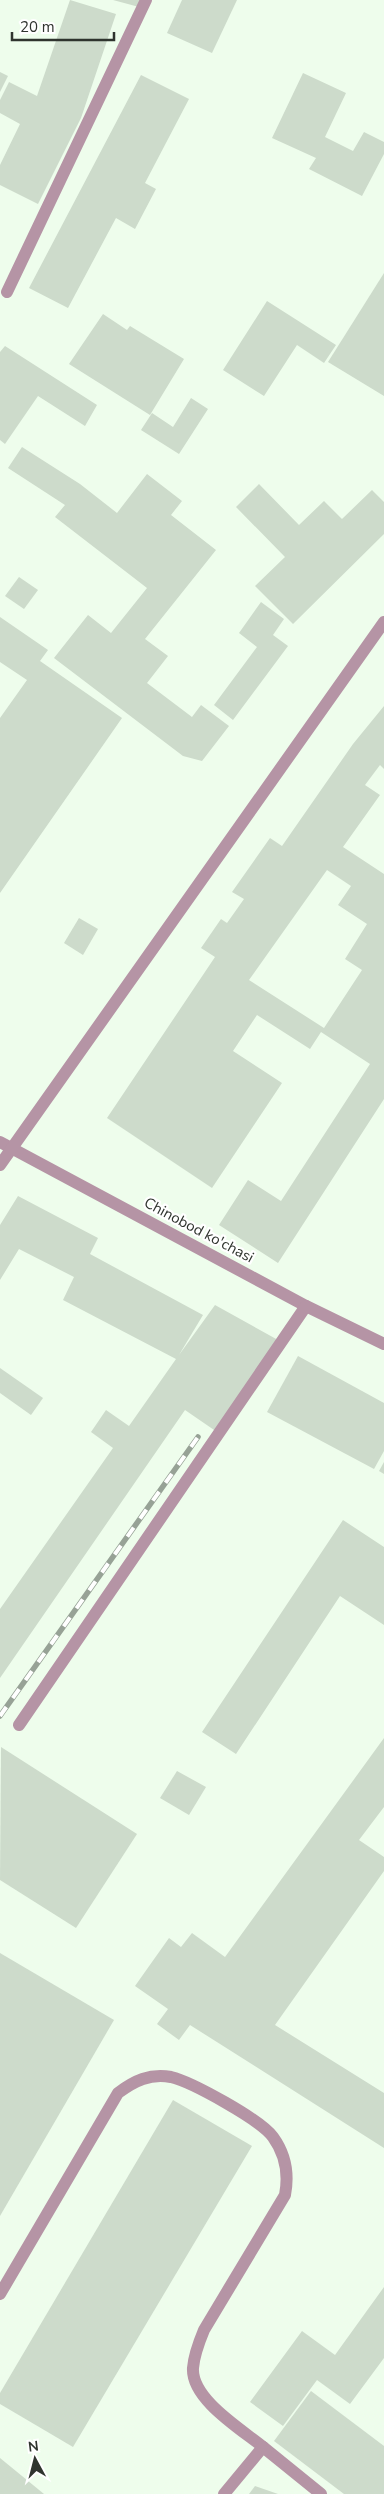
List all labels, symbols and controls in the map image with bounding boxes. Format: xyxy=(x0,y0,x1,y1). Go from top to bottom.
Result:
scale bar xyxy=(12,10,115,42)
text: 20 m xyxy=(20,17,55,37)
street label: Chinobod ko'chasi xyxy=(141,1193,257,1267)
north arrow xyxy=(10,2434,60,2484)
text: N xyxy=(27,2437,40,2457)

